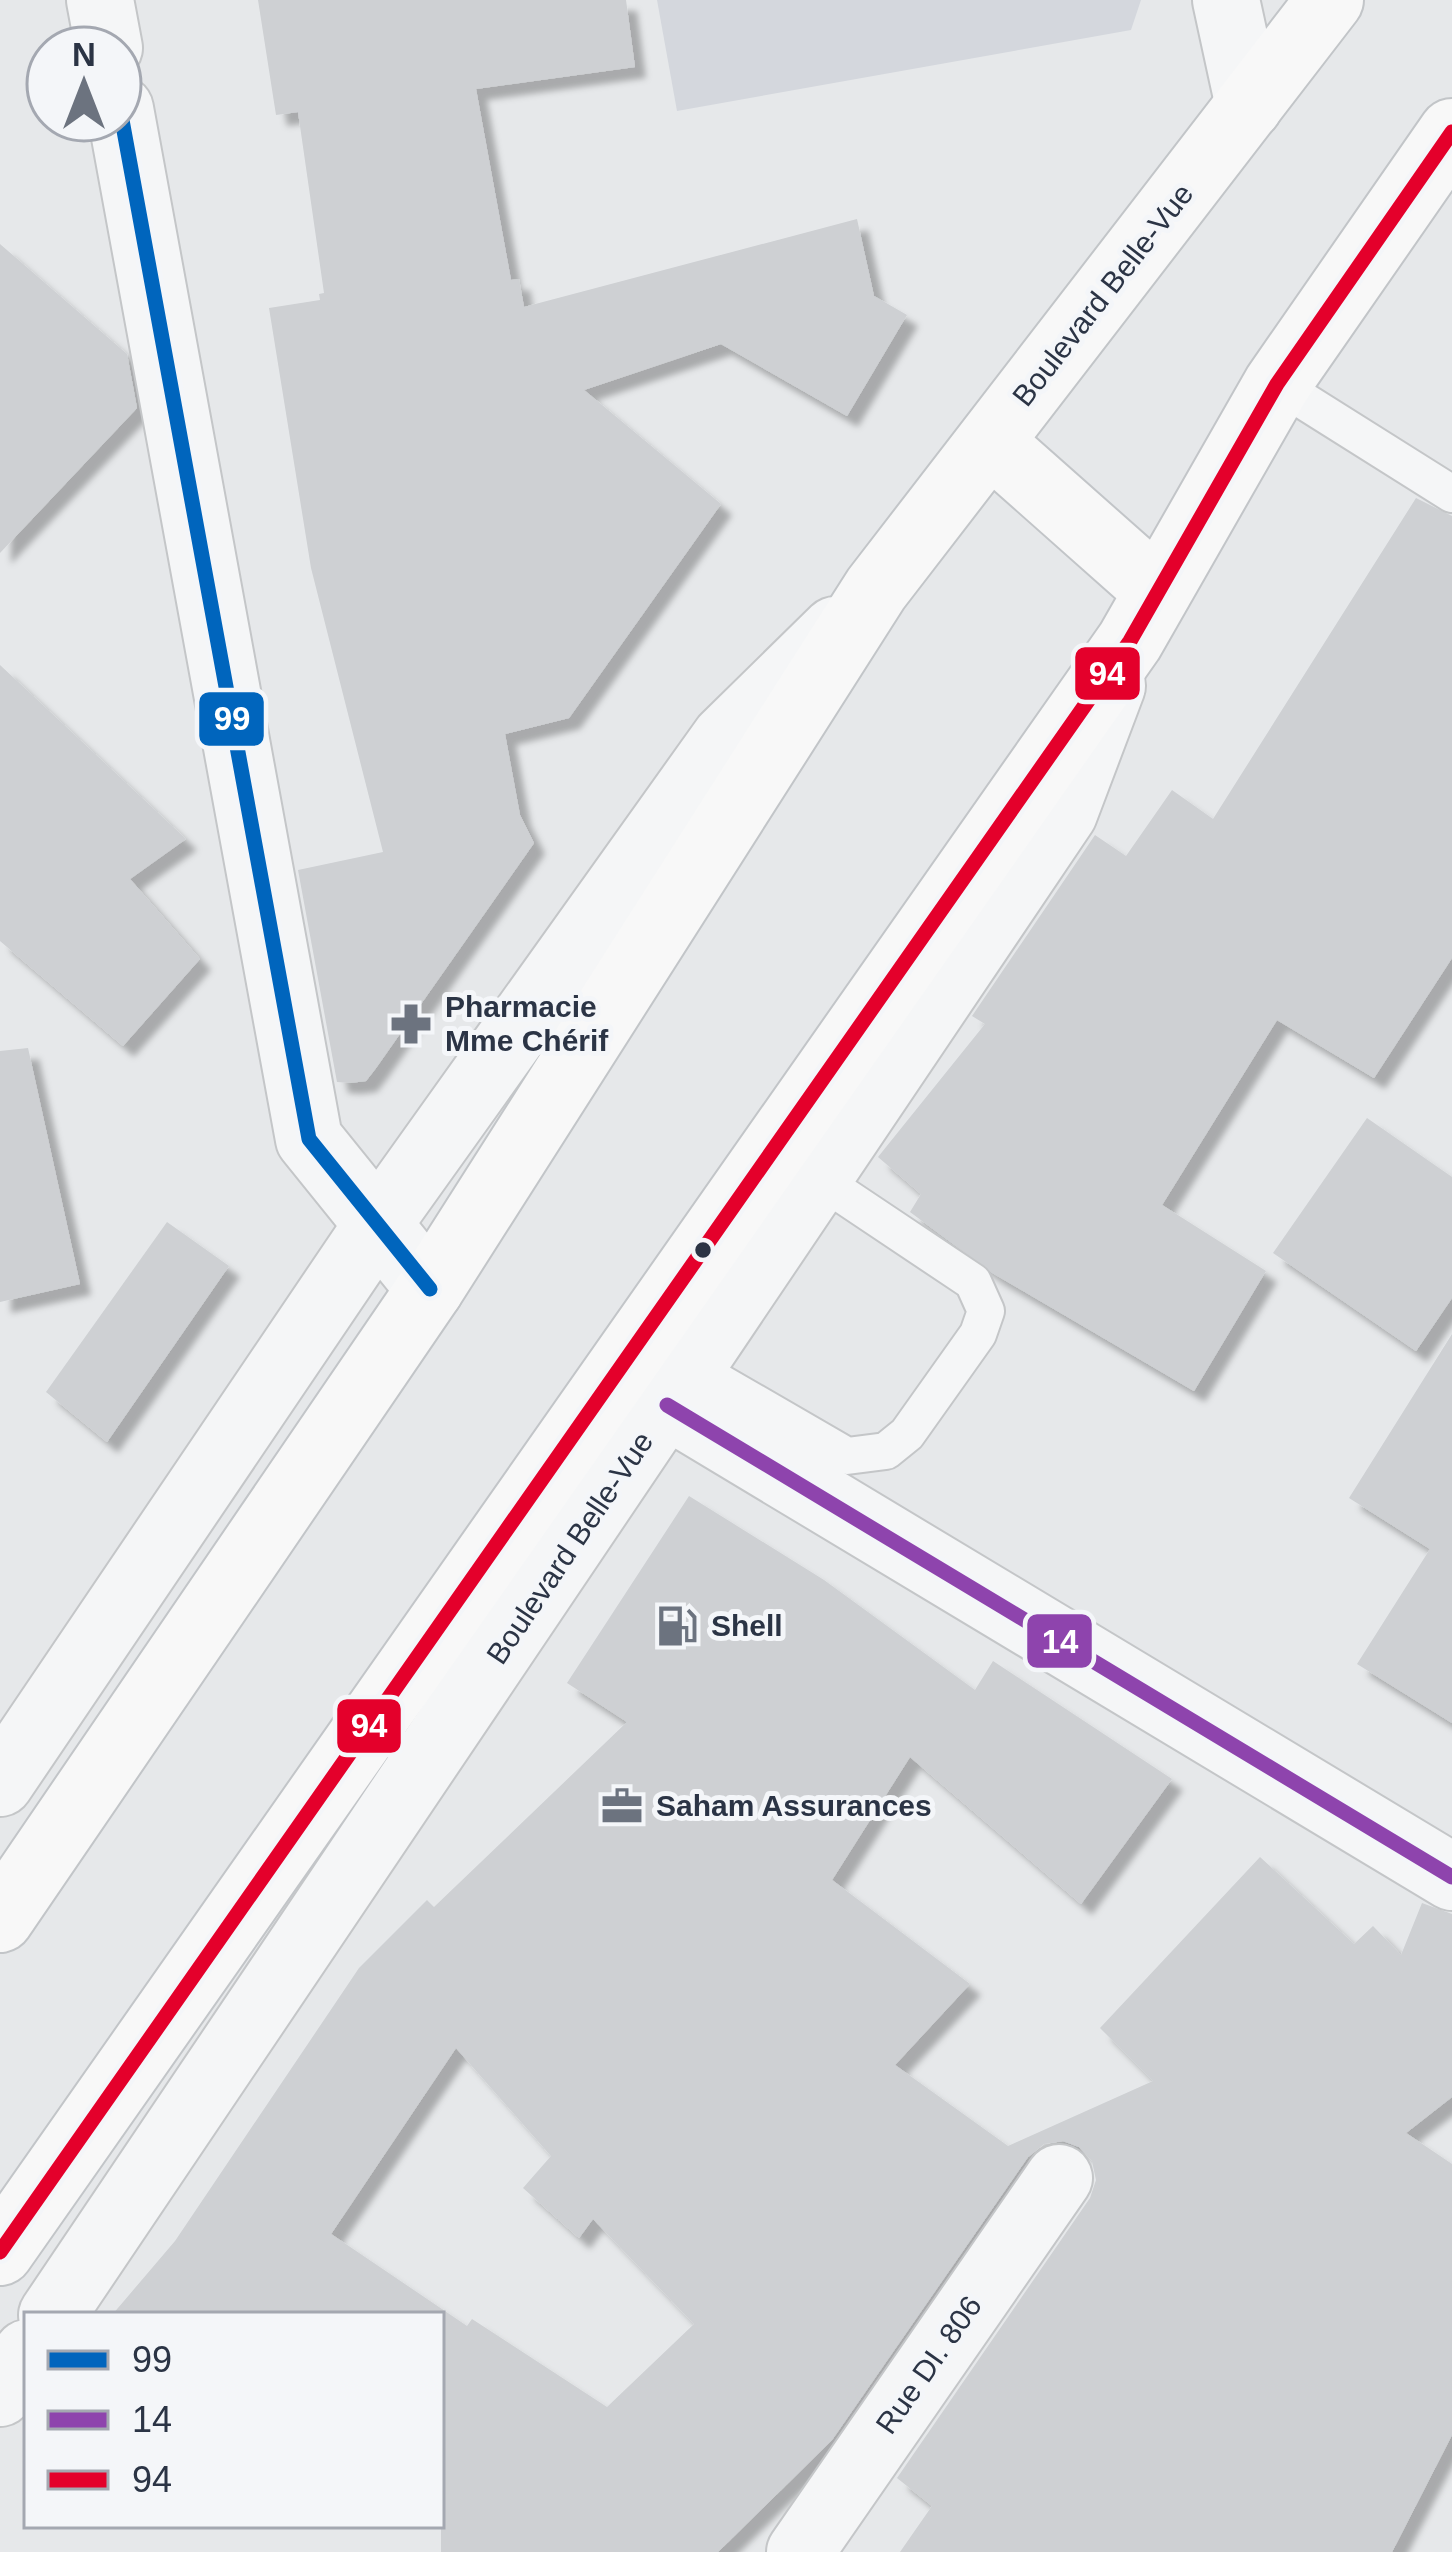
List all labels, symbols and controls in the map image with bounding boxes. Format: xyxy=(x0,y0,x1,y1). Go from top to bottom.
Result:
north arrow xyxy=(24,24,144,144)
text: N xyxy=(72,36,96,73)
street label: Boulevard Belle-Vue xyxy=(1006,177,1199,412)
line badge: 94 xyxy=(1073,645,1142,702)
text: 94 xyxy=(1089,655,1126,692)
line badge: 99 xyxy=(197,690,266,748)
text: 99 xyxy=(214,700,250,737)
place label: Pharmacie Mme Chérif xyxy=(445,990,609,1057)
pharmacy icon: Pharmacie Mme Chérif xyxy=(388,1001,434,1047)
unlabelled marker xyxy=(692,1239,714,1261)
street label: Boulevard Belle-Vue xyxy=(480,1426,659,1670)
fuel station icon: Shell xyxy=(654,1603,700,1649)
place label: Shell xyxy=(711,1609,783,1642)
line badge: 14 xyxy=(1025,1612,1094,1670)
text: 14 xyxy=(1042,1623,1079,1660)
line badge: 94 xyxy=(335,1697,403,1755)
text: 94 xyxy=(351,1707,388,1744)
office icon: Saham Assurances xyxy=(599,1783,645,1829)
place label: Saham Assurances xyxy=(656,1789,932,1822)
street label: Rue DI. 806 xyxy=(869,2290,988,2440)
legend xyxy=(24,2312,444,2528)
text: 99 xyxy=(132,2339,172,2380)
text: 14 xyxy=(132,2399,172,2440)
text: 94 xyxy=(132,2459,172,2500)

